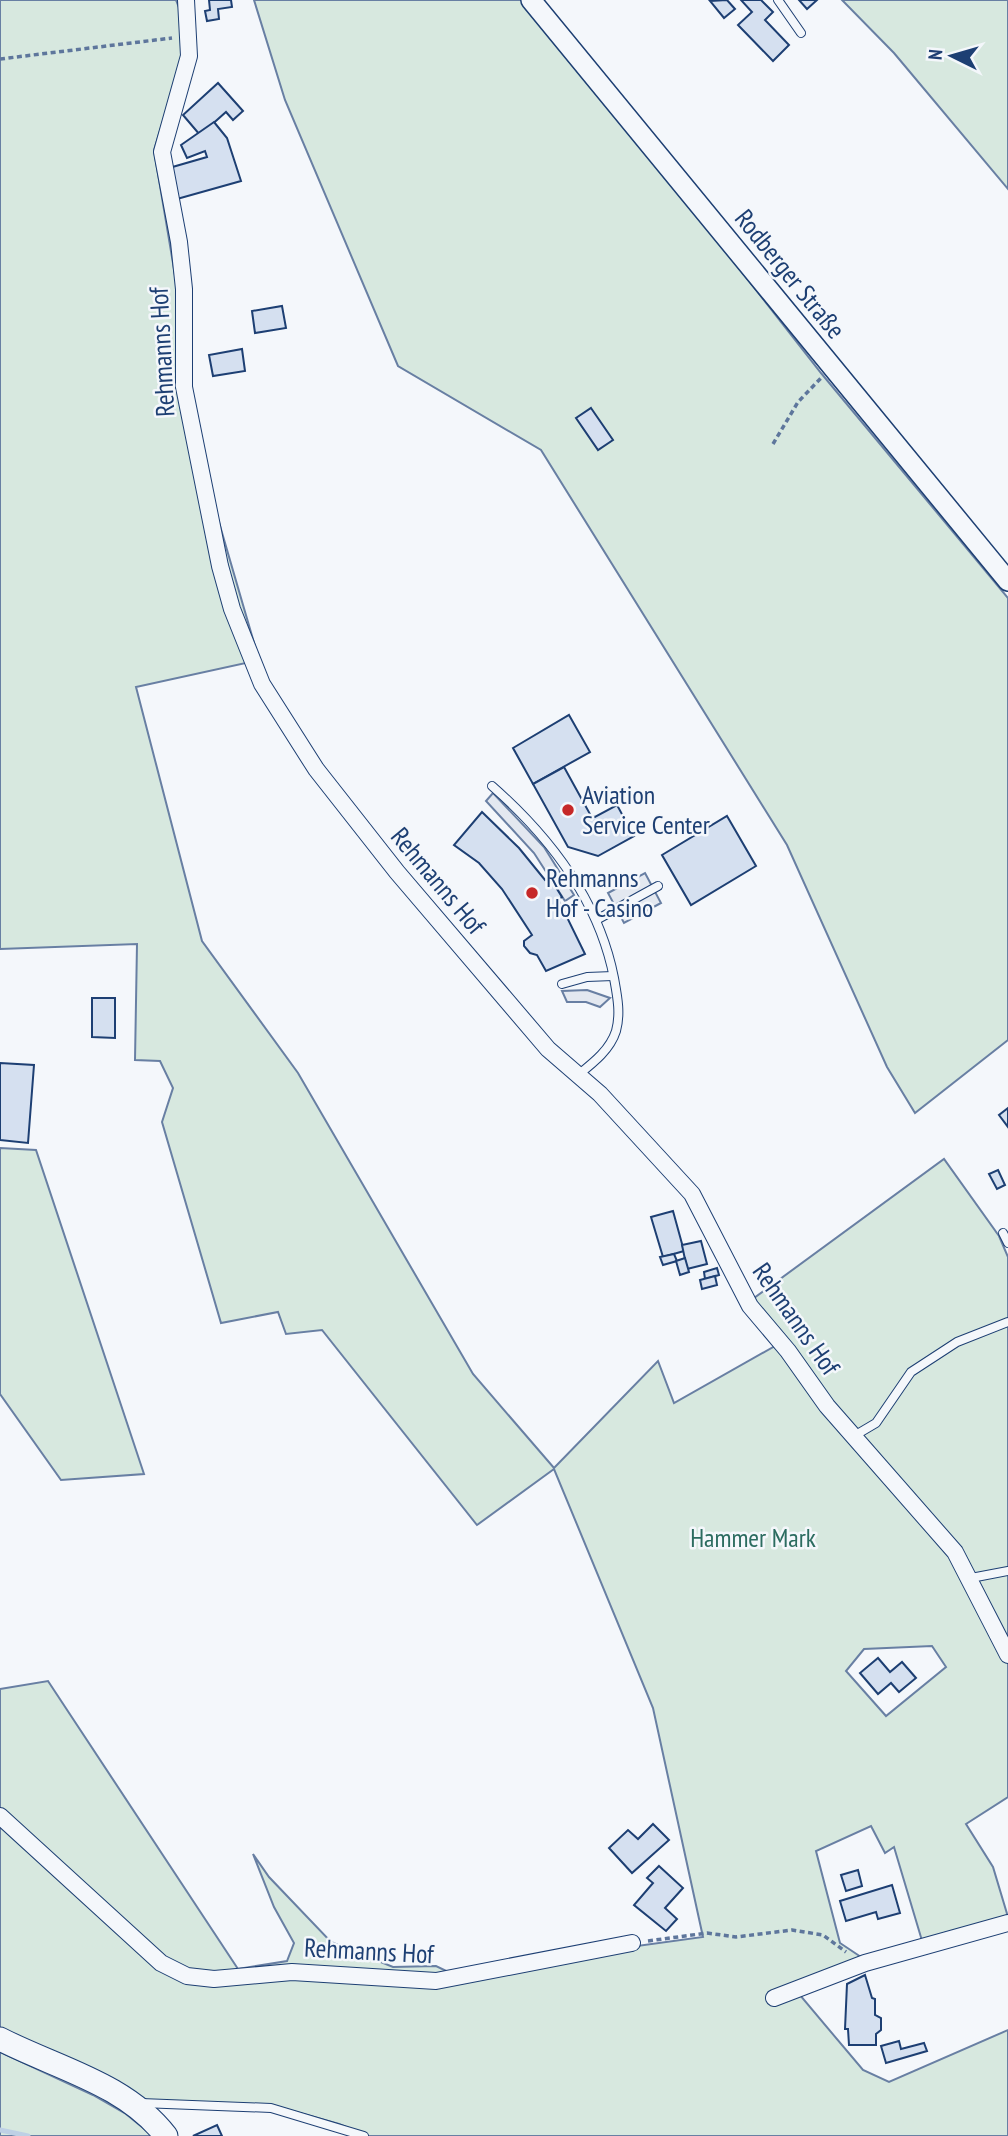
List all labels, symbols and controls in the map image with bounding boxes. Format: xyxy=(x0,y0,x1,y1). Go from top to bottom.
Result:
north arrow xyxy=(917,21,987,91)
text: N xyxy=(923,48,947,61)
street label: Rodberger Straße xyxy=(728,202,853,345)
street label: Rehmanns Hof xyxy=(142,285,181,418)
place label: Aviation Service Center xyxy=(582,778,710,841)
marker: Aviation Service Center xyxy=(560,802,576,818)
street label: Rehmanns Hof xyxy=(384,820,494,942)
place label: Rehmanns Hof - Casino xyxy=(546,861,653,924)
marker: Rehmanns Hof - Casino xyxy=(524,885,540,901)
street label: Rehmanns Hof xyxy=(746,1256,848,1382)
park label: Hammer Mark xyxy=(690,1521,816,1554)
street label: Rehmanns Hof xyxy=(303,1931,436,1970)

